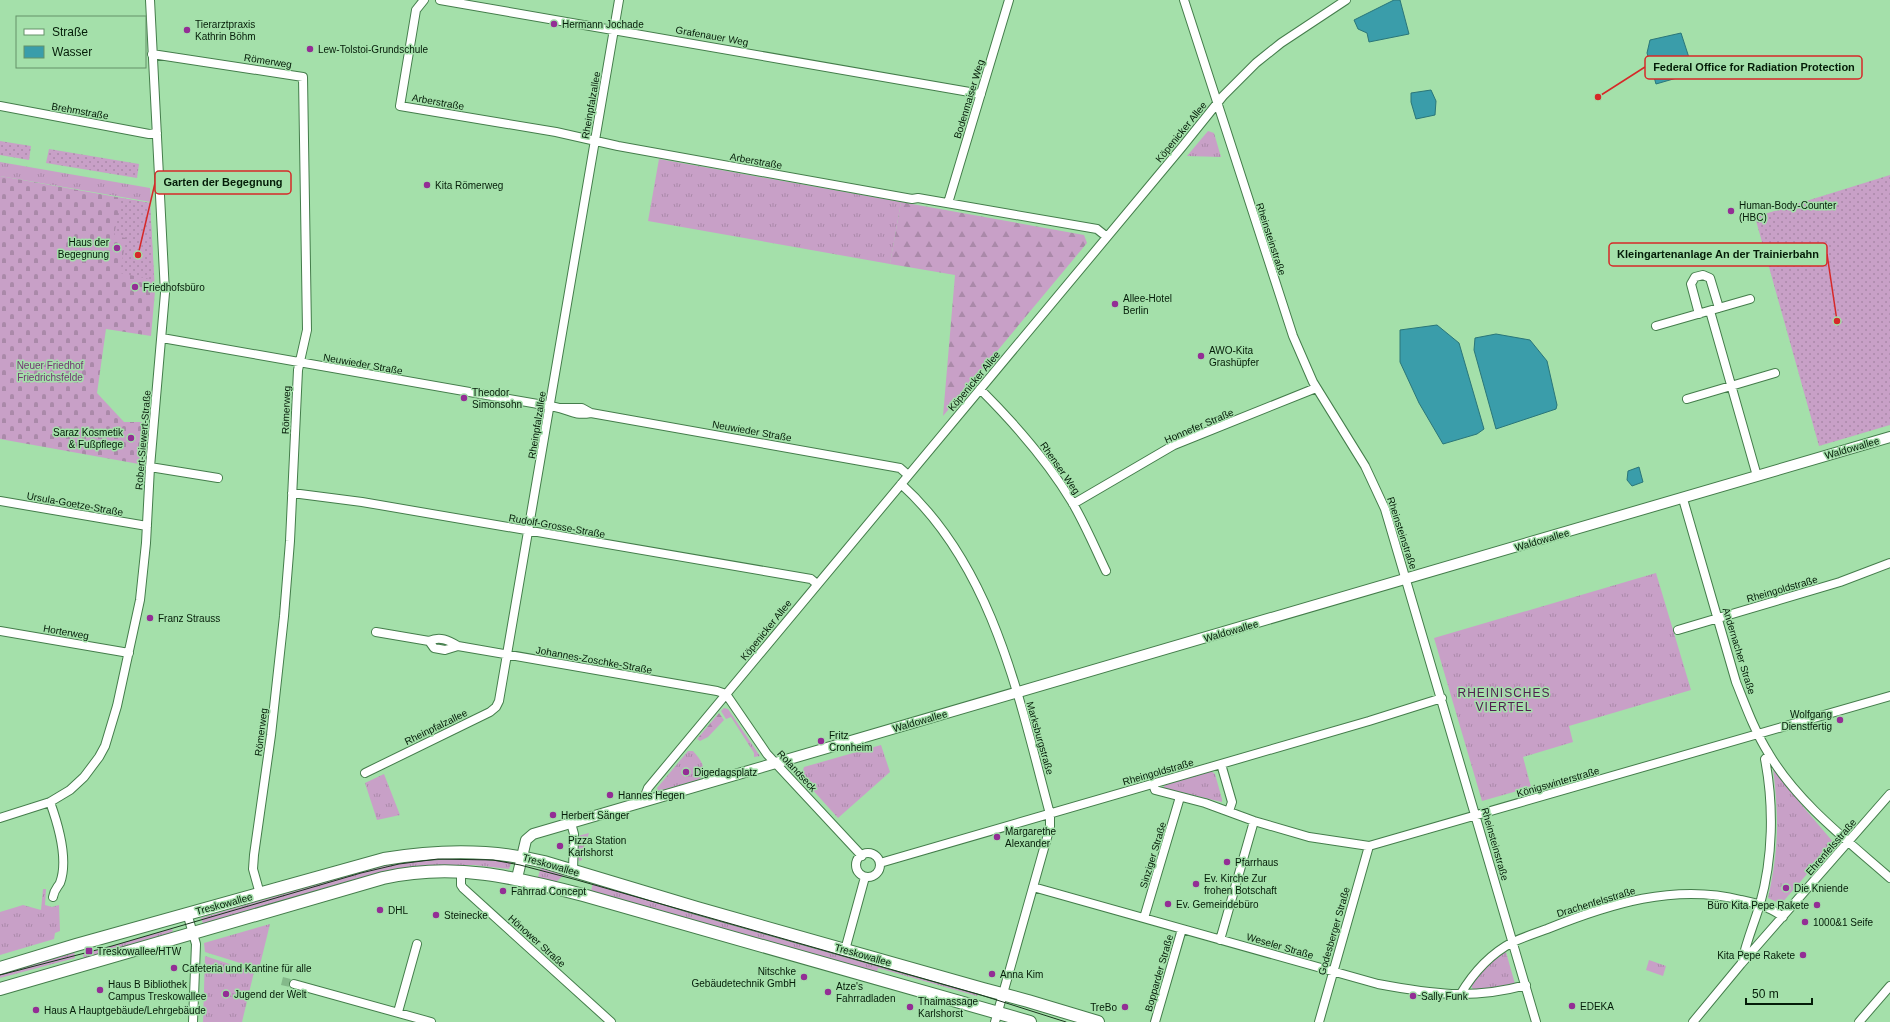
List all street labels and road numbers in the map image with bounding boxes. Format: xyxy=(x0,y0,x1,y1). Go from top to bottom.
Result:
street label: Grafenauer Weg xyxy=(675,24,749,48)
street label: Römerweg xyxy=(243,52,293,70)
street label: Bodenmaiser Weg xyxy=(952,58,986,140)
street label: Rheinpfalzallee xyxy=(580,70,602,140)
street label: Arberstraße xyxy=(411,92,465,112)
street label: Köpenicker Allee xyxy=(1153,99,1209,164)
street label: Brehmstraße xyxy=(51,101,110,122)
street label: Arberstraße xyxy=(729,151,783,171)
street label: Rheinsteinstraße xyxy=(1254,201,1288,277)
street label: Köpenicker Allee xyxy=(946,349,1002,413)
street label: Neuwieder Straße xyxy=(322,352,404,376)
street label: Römerweg xyxy=(280,386,292,434)
street label: Robert-Siewert-Straße xyxy=(133,389,153,490)
street label: Rheinpfalzallee xyxy=(526,390,548,460)
street label: Honnefer Straße xyxy=(1163,406,1236,446)
street label: Neuwieder Straße xyxy=(711,419,793,443)
street label: Waldowallee xyxy=(1823,435,1881,461)
street label: Rhenser Weg xyxy=(1038,440,1082,496)
street label: Ursula-Goetze-Straße xyxy=(26,490,125,518)
street label: Rheinsteinstraße xyxy=(1385,495,1419,571)
street label: Rudolf-Grosse-Straße xyxy=(508,512,607,540)
street label: Waldowallee xyxy=(1513,527,1571,553)
street label: Rheingoldstraße xyxy=(1745,573,1819,604)
street label: Köpenicker Allee xyxy=(738,597,794,662)
street label: Andernacher Straße xyxy=(1721,606,1758,696)
street label: Waldowallee xyxy=(1202,618,1260,644)
street label: Horterweg xyxy=(42,623,90,641)
street label: Johannes-Zoschke-Straße xyxy=(535,644,653,676)
street label: Marksburgstraße xyxy=(1024,700,1056,776)
street label: Römerweg xyxy=(253,707,269,757)
street label: Rheinpfalzallee xyxy=(403,707,470,747)
street label: Waldowallee xyxy=(891,708,949,734)
street label: Rolandseck xyxy=(775,748,820,795)
street label: Rheingoldstraße xyxy=(1121,756,1195,787)
street label: Königswinterstraße xyxy=(1515,765,1601,799)
street label: Rheinsteinstraße xyxy=(1479,806,1511,882)
street label: Ehrenfelsstraße xyxy=(1804,816,1859,877)
street label: Sinziger Straße xyxy=(1138,820,1168,890)
street label: Treskowallee xyxy=(521,852,581,878)
street label: Godesberger Straße xyxy=(1316,885,1352,976)
street label: Drachenfelsstraße xyxy=(1555,885,1637,919)
street label: Treskowallee xyxy=(194,891,254,917)
street label: Hönower Straße xyxy=(506,913,568,970)
street label: Weseler Straße xyxy=(1245,931,1315,961)
street label: Bopparder Straße xyxy=(1143,933,1175,1013)
street label: Treskowallee xyxy=(833,942,893,968)

